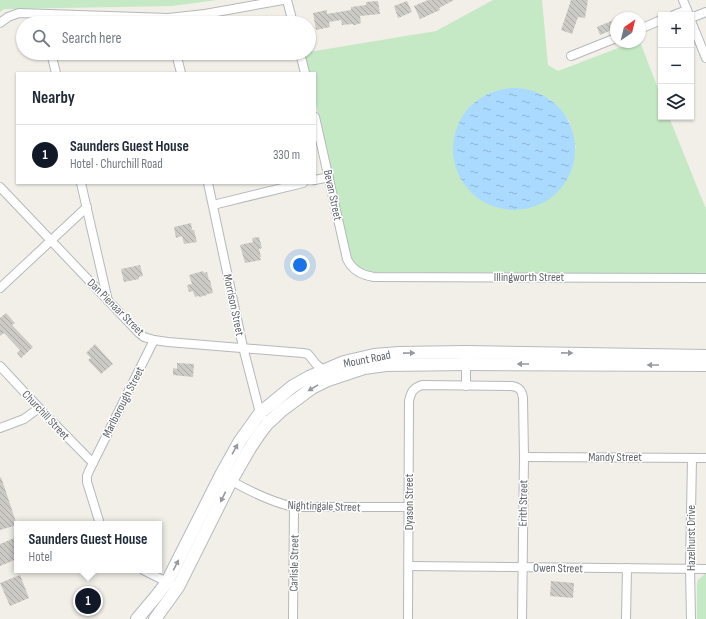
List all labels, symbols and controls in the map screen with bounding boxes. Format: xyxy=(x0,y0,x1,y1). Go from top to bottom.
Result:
north arrow xyxy=(610,12,646,48)
map controls xyxy=(658,12,694,120)
button: + xyxy=(658,12,694,48)
search box xyxy=(16,16,316,60)
icon: search xyxy=(30,27,52,49)
text: Search here xyxy=(62,29,122,48)
button: − xyxy=(658,48,694,84)
button: layers xyxy=(658,84,694,120)
text: Nearby xyxy=(32,88,75,108)
text: Saunders Guest House xyxy=(70,137,189,156)
text: 1 xyxy=(42,147,48,163)
text: 330 m xyxy=(273,147,300,163)
text: Hotel · Churchill Road xyxy=(70,156,163,172)
street label: Bevan Street xyxy=(320,168,345,222)
your location xyxy=(290,255,310,275)
street label: Illingworth Street xyxy=(494,270,565,285)
street label: Morrison Street xyxy=(220,273,247,338)
street label: Dan Pienaar Street xyxy=(84,276,148,339)
street label: Mount Road xyxy=(342,348,392,371)
one-way arrow xyxy=(403,350,416,356)
one-way arrow xyxy=(561,350,574,356)
one-way arrow xyxy=(516,361,529,367)
one-way arrow xyxy=(646,362,659,368)
street label: Marlborough Street xyxy=(99,364,148,440)
one-way arrow xyxy=(307,385,319,392)
street label: Churchill Street xyxy=(19,387,73,444)
one-way arrow xyxy=(232,443,239,455)
street label: Mandy Street xyxy=(588,450,642,465)
street label: Dyason Street xyxy=(402,473,417,530)
street label: Erith Street xyxy=(516,479,531,526)
one-way arrow xyxy=(220,491,226,503)
street label: Nightingale Street xyxy=(287,498,361,515)
street label: Hazelhurst Drive xyxy=(684,505,699,571)
popup xyxy=(14,521,162,573)
text: Saunders Guest House xyxy=(29,530,147,549)
street label: Carlisle Street xyxy=(287,534,303,592)
text: Hotel xyxy=(29,549,52,565)
one-way arrow xyxy=(173,559,179,571)
street label: Owen Street xyxy=(533,561,583,576)
pin: 1 xyxy=(75,586,101,616)

